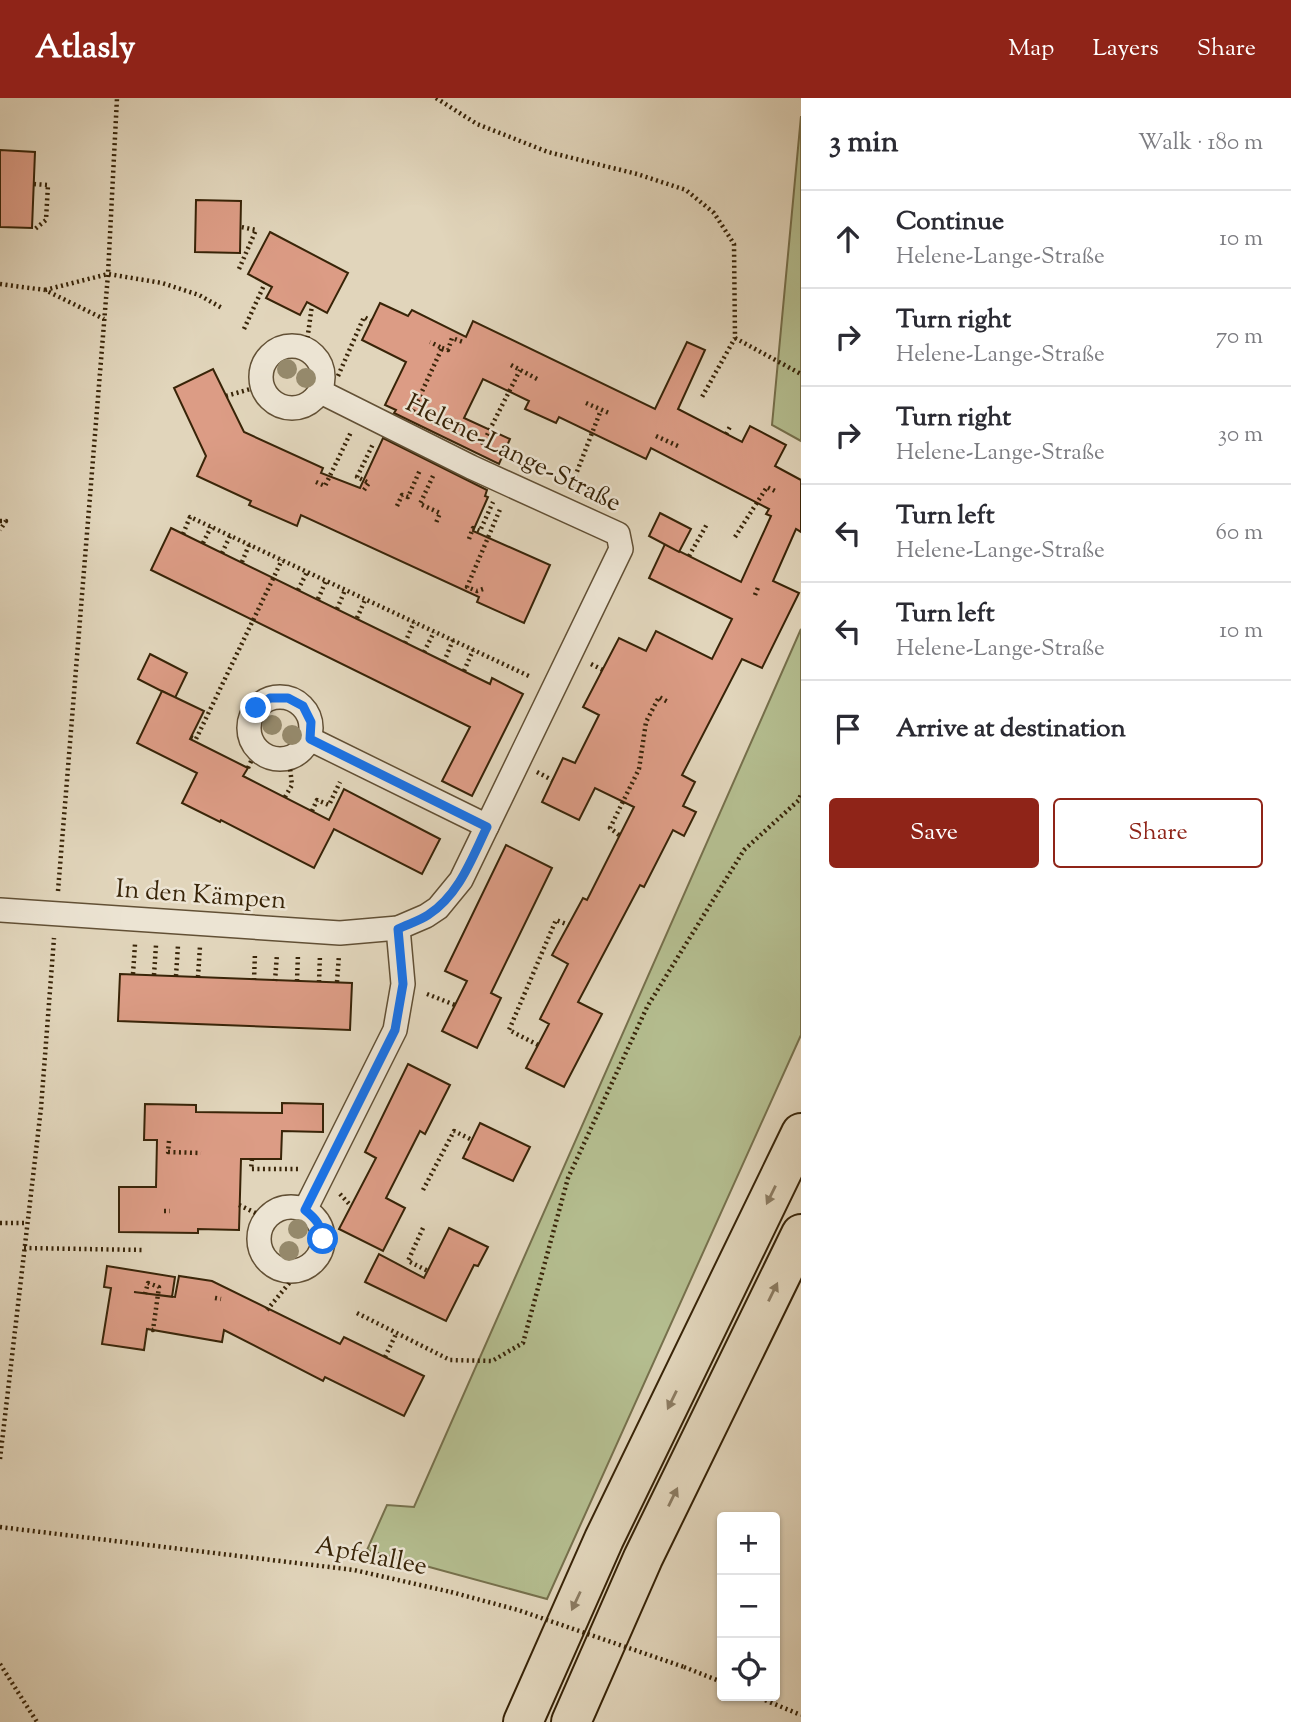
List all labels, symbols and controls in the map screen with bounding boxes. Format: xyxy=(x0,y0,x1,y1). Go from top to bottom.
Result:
text: Atlasly xyxy=(35,25,135,73)
text: Map xyxy=(1008,32,1054,66)
text: Layers xyxy=(1092,32,1159,66)
text: Share xyxy=(1197,32,1256,66)
text: 3 min xyxy=(829,122,899,165)
text: Walk · 180 m xyxy=(1138,127,1263,160)
text: Continue xyxy=(896,204,1004,241)
icon: ahead xyxy=(829,220,867,258)
text: 10 m xyxy=(1219,223,1263,256)
text: Helene-Lange-Straße xyxy=(896,241,1105,274)
text: Turn right xyxy=(896,302,1011,339)
icon: right xyxy=(829,318,867,356)
text: 70 m xyxy=(1216,321,1263,354)
text: Helene-Lange-Straße xyxy=(896,339,1105,372)
street label: Helene-Lange-Straße xyxy=(399,386,627,522)
text: Turn right xyxy=(896,400,1011,437)
icon: right xyxy=(829,416,867,454)
text: 30 m xyxy=(1218,419,1263,452)
text: Helene-Lange-Straße xyxy=(896,437,1105,470)
text: Turn left xyxy=(896,498,995,535)
icon: left xyxy=(829,514,867,552)
text: 60 m xyxy=(1215,517,1263,550)
text: Helene-Lange-Straße xyxy=(896,535,1105,568)
text: Turn left xyxy=(896,596,995,633)
icon: left xyxy=(829,612,867,650)
text: 10 m xyxy=(1219,615,1263,648)
text: Helene-Lange-Straße xyxy=(896,633,1105,666)
route end xyxy=(240,692,271,723)
icon: arrive xyxy=(829,710,867,748)
text: Arrive at destination xyxy=(896,711,1126,748)
button: Save xyxy=(829,798,1039,868)
button: Share xyxy=(1053,798,1263,868)
street label: In den Kämpen xyxy=(114,872,288,920)
one-way arrow xyxy=(766,1185,777,1205)
route start xyxy=(307,1223,338,1254)
one-way arrow xyxy=(767,1282,778,1302)
one-way arrow xyxy=(666,1389,677,1410)
one-way arrow xyxy=(667,1487,679,1507)
map controls xyxy=(717,1512,780,1701)
button: + xyxy=(717,1512,780,1575)
street label: Apfelallee xyxy=(312,1528,430,1586)
button: − xyxy=(717,1575,780,1638)
one-way arrow xyxy=(570,1591,582,1611)
button: locate xyxy=(717,1638,780,1701)

